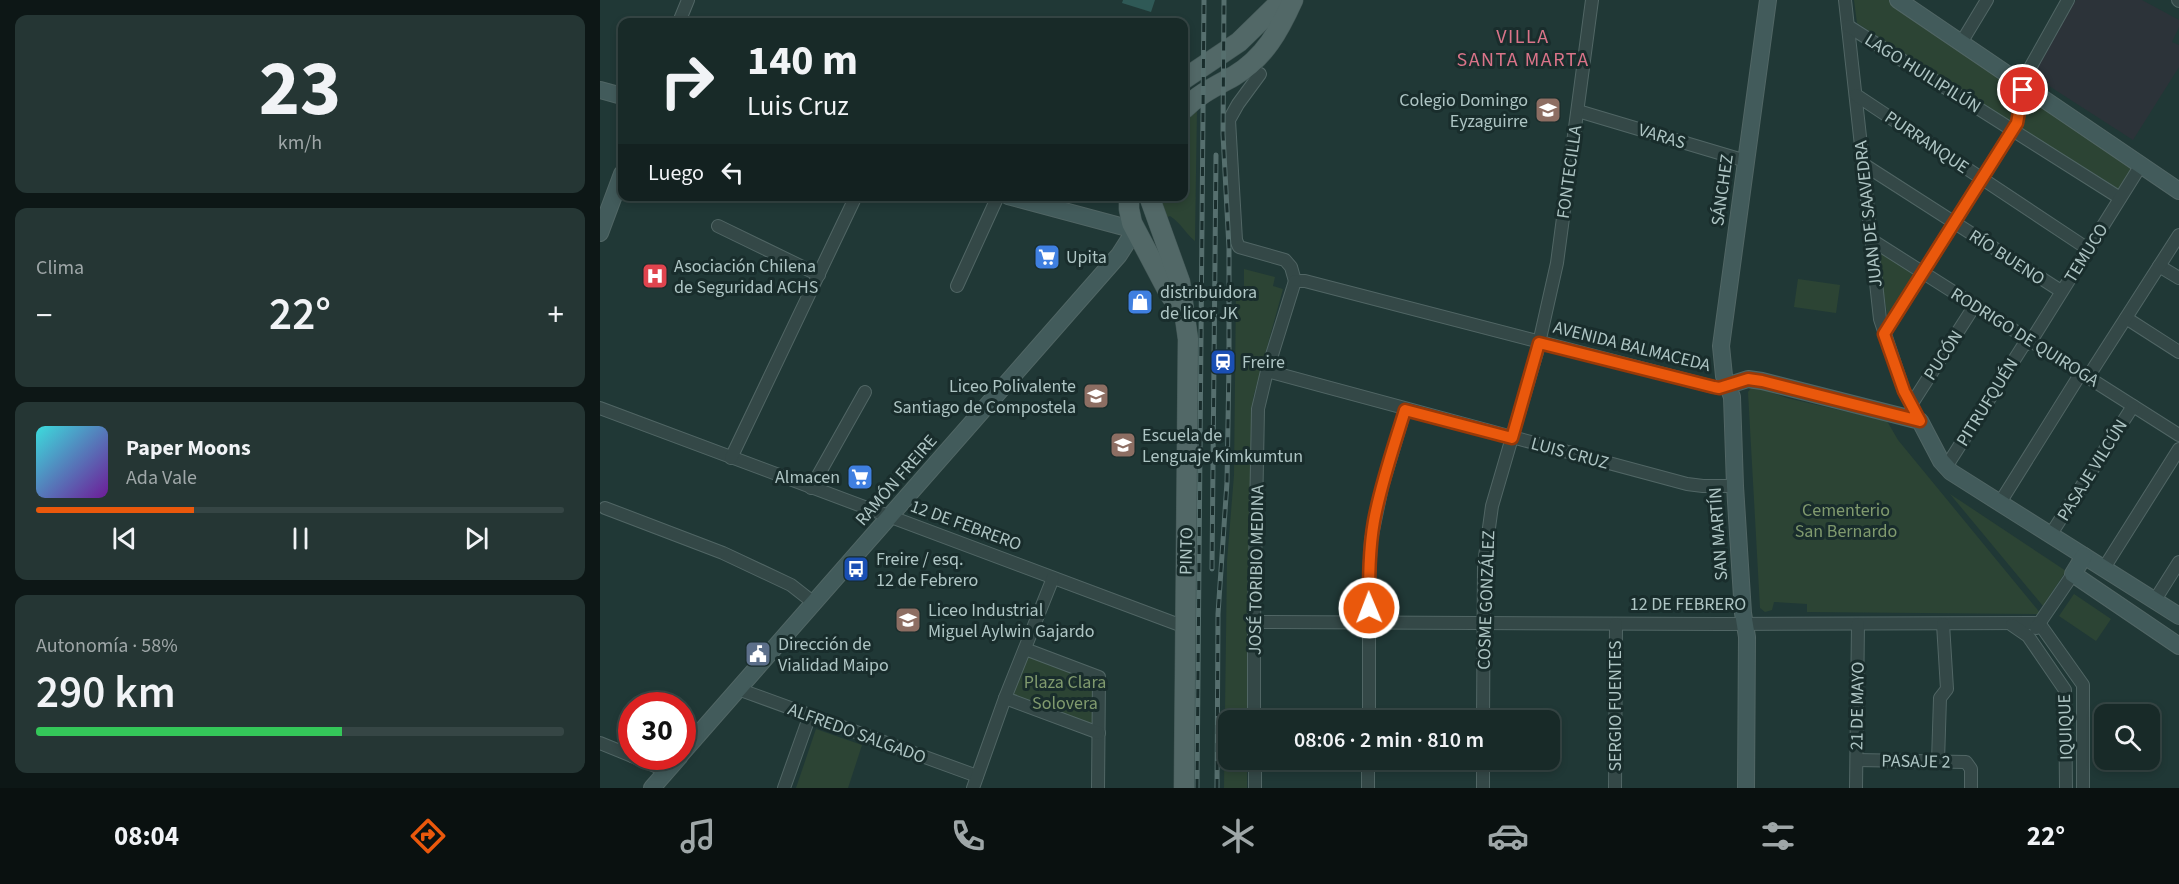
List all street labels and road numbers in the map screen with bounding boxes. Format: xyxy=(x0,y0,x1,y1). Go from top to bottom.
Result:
street label: LAGO HUILIPILÚN xyxy=(1860,28,1986,119)
street label: PURRANQUE xyxy=(1880,105,1974,180)
street label: VARAS xyxy=(1635,117,1689,156)
street label: FONTECILLA xyxy=(1551,124,1588,220)
street label: JUAN DE SAAVEDRA xyxy=(1848,139,1889,289)
street label: SÁNCHEZ xyxy=(1705,153,1740,228)
street label: TEMUCO xyxy=(2058,219,2114,288)
street label: RÍO BUENO xyxy=(1964,224,2050,291)
street label: RODRIGO DE QUIROGA xyxy=(1946,282,2104,393)
street label: AVENIDA BALMACEDA xyxy=(1551,315,1713,378)
street label: PUCÓN xyxy=(1918,325,1969,385)
street label: PITRUFQUÉN xyxy=(1950,353,2024,451)
street label: PASAJE VILCÚN xyxy=(2051,415,2134,526)
street label: RAMÓN FREIRE xyxy=(850,429,943,531)
street label: LUIS CRUZ xyxy=(1528,431,1612,476)
street label: JOSÉ TORIBIO MEDINA xyxy=(1243,485,1270,655)
street label: SAN MARTÍN xyxy=(1703,486,1734,581)
street label: 12 DE FEBRERO xyxy=(907,494,1025,557)
street label: PINTO xyxy=(1174,527,1199,575)
street label: COSME GONZÁLEZ xyxy=(1472,530,1501,670)
street label: 12 DE FEBRERO xyxy=(1630,592,1746,617)
street label: SERGIO FUENTES xyxy=(1603,640,1628,772)
street label: 21 DE MAYO xyxy=(1844,661,1871,750)
street label: IQUIQUE xyxy=(2052,694,2079,760)
street label: ALFREDO SALGADO xyxy=(784,697,929,770)
street label: PASAJE 2 xyxy=(1881,748,1951,775)

